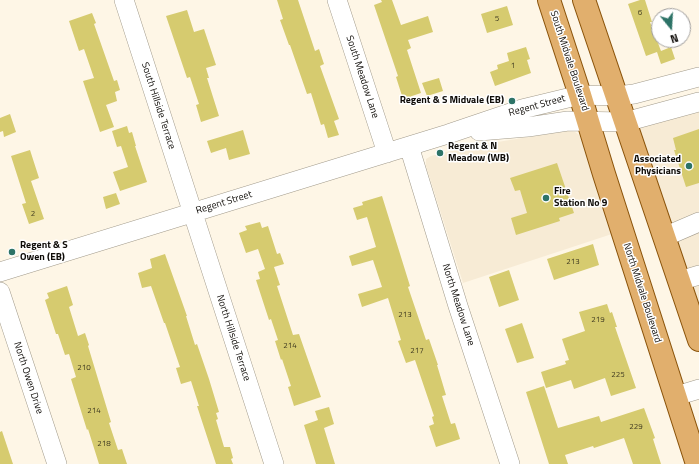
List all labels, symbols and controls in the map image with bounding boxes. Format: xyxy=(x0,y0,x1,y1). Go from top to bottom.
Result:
house number: 6 xyxy=(638,8,642,18)
north arrow xyxy=(651,8,691,48)
street label: South Midvale Boulevard xyxy=(547,9,591,113)
house number: 5 xyxy=(495,14,499,24)
text: N xyxy=(668,30,680,47)
street label: South Meadow Lane xyxy=(343,34,381,120)
street label: South Hillside Terrace xyxy=(138,61,178,151)
house number: 1 xyxy=(511,61,515,71)
street label: Regent Street xyxy=(507,93,567,119)
place label: Regent & S Midvale (EB) xyxy=(400,95,504,107)
marker: Regent & S Midvale (EB) xyxy=(507,96,517,106)
place label: Regent & N Meadow (WB) xyxy=(448,141,509,164)
marker: Regent & N Meadow (WB) xyxy=(435,148,445,158)
place label: Associated Physicians xyxy=(634,154,681,178)
marker: Associated Physicians xyxy=(684,161,694,171)
place label: Fire Station No 9 xyxy=(554,186,607,210)
street label: Regent Street xyxy=(194,189,254,217)
marker: Fire Station No 9 xyxy=(541,193,551,203)
house number: 2 xyxy=(31,209,35,219)
place label: Regent & S Owen (EB) xyxy=(20,240,68,264)
street label: North Midvale Boulevard xyxy=(620,242,664,344)
marker: Regent & S Owen (EB) xyxy=(7,247,17,257)
house number: 213 xyxy=(566,257,580,267)
street label: North Meadow Lane xyxy=(439,262,477,348)
street label: North Hillside Terrace xyxy=(213,293,253,383)
house number: 213 xyxy=(398,310,412,320)
house number: 219 xyxy=(591,315,605,325)
street label: North Owen Drive xyxy=(11,340,45,416)
house number: 214 xyxy=(283,341,297,351)
house number: 217 xyxy=(410,346,424,356)
house number: 210 xyxy=(77,363,91,373)
house number: 225 xyxy=(611,370,625,380)
house number: 214 xyxy=(87,406,101,416)
house number: 229 xyxy=(629,422,643,432)
house number: 218 xyxy=(97,439,111,449)

